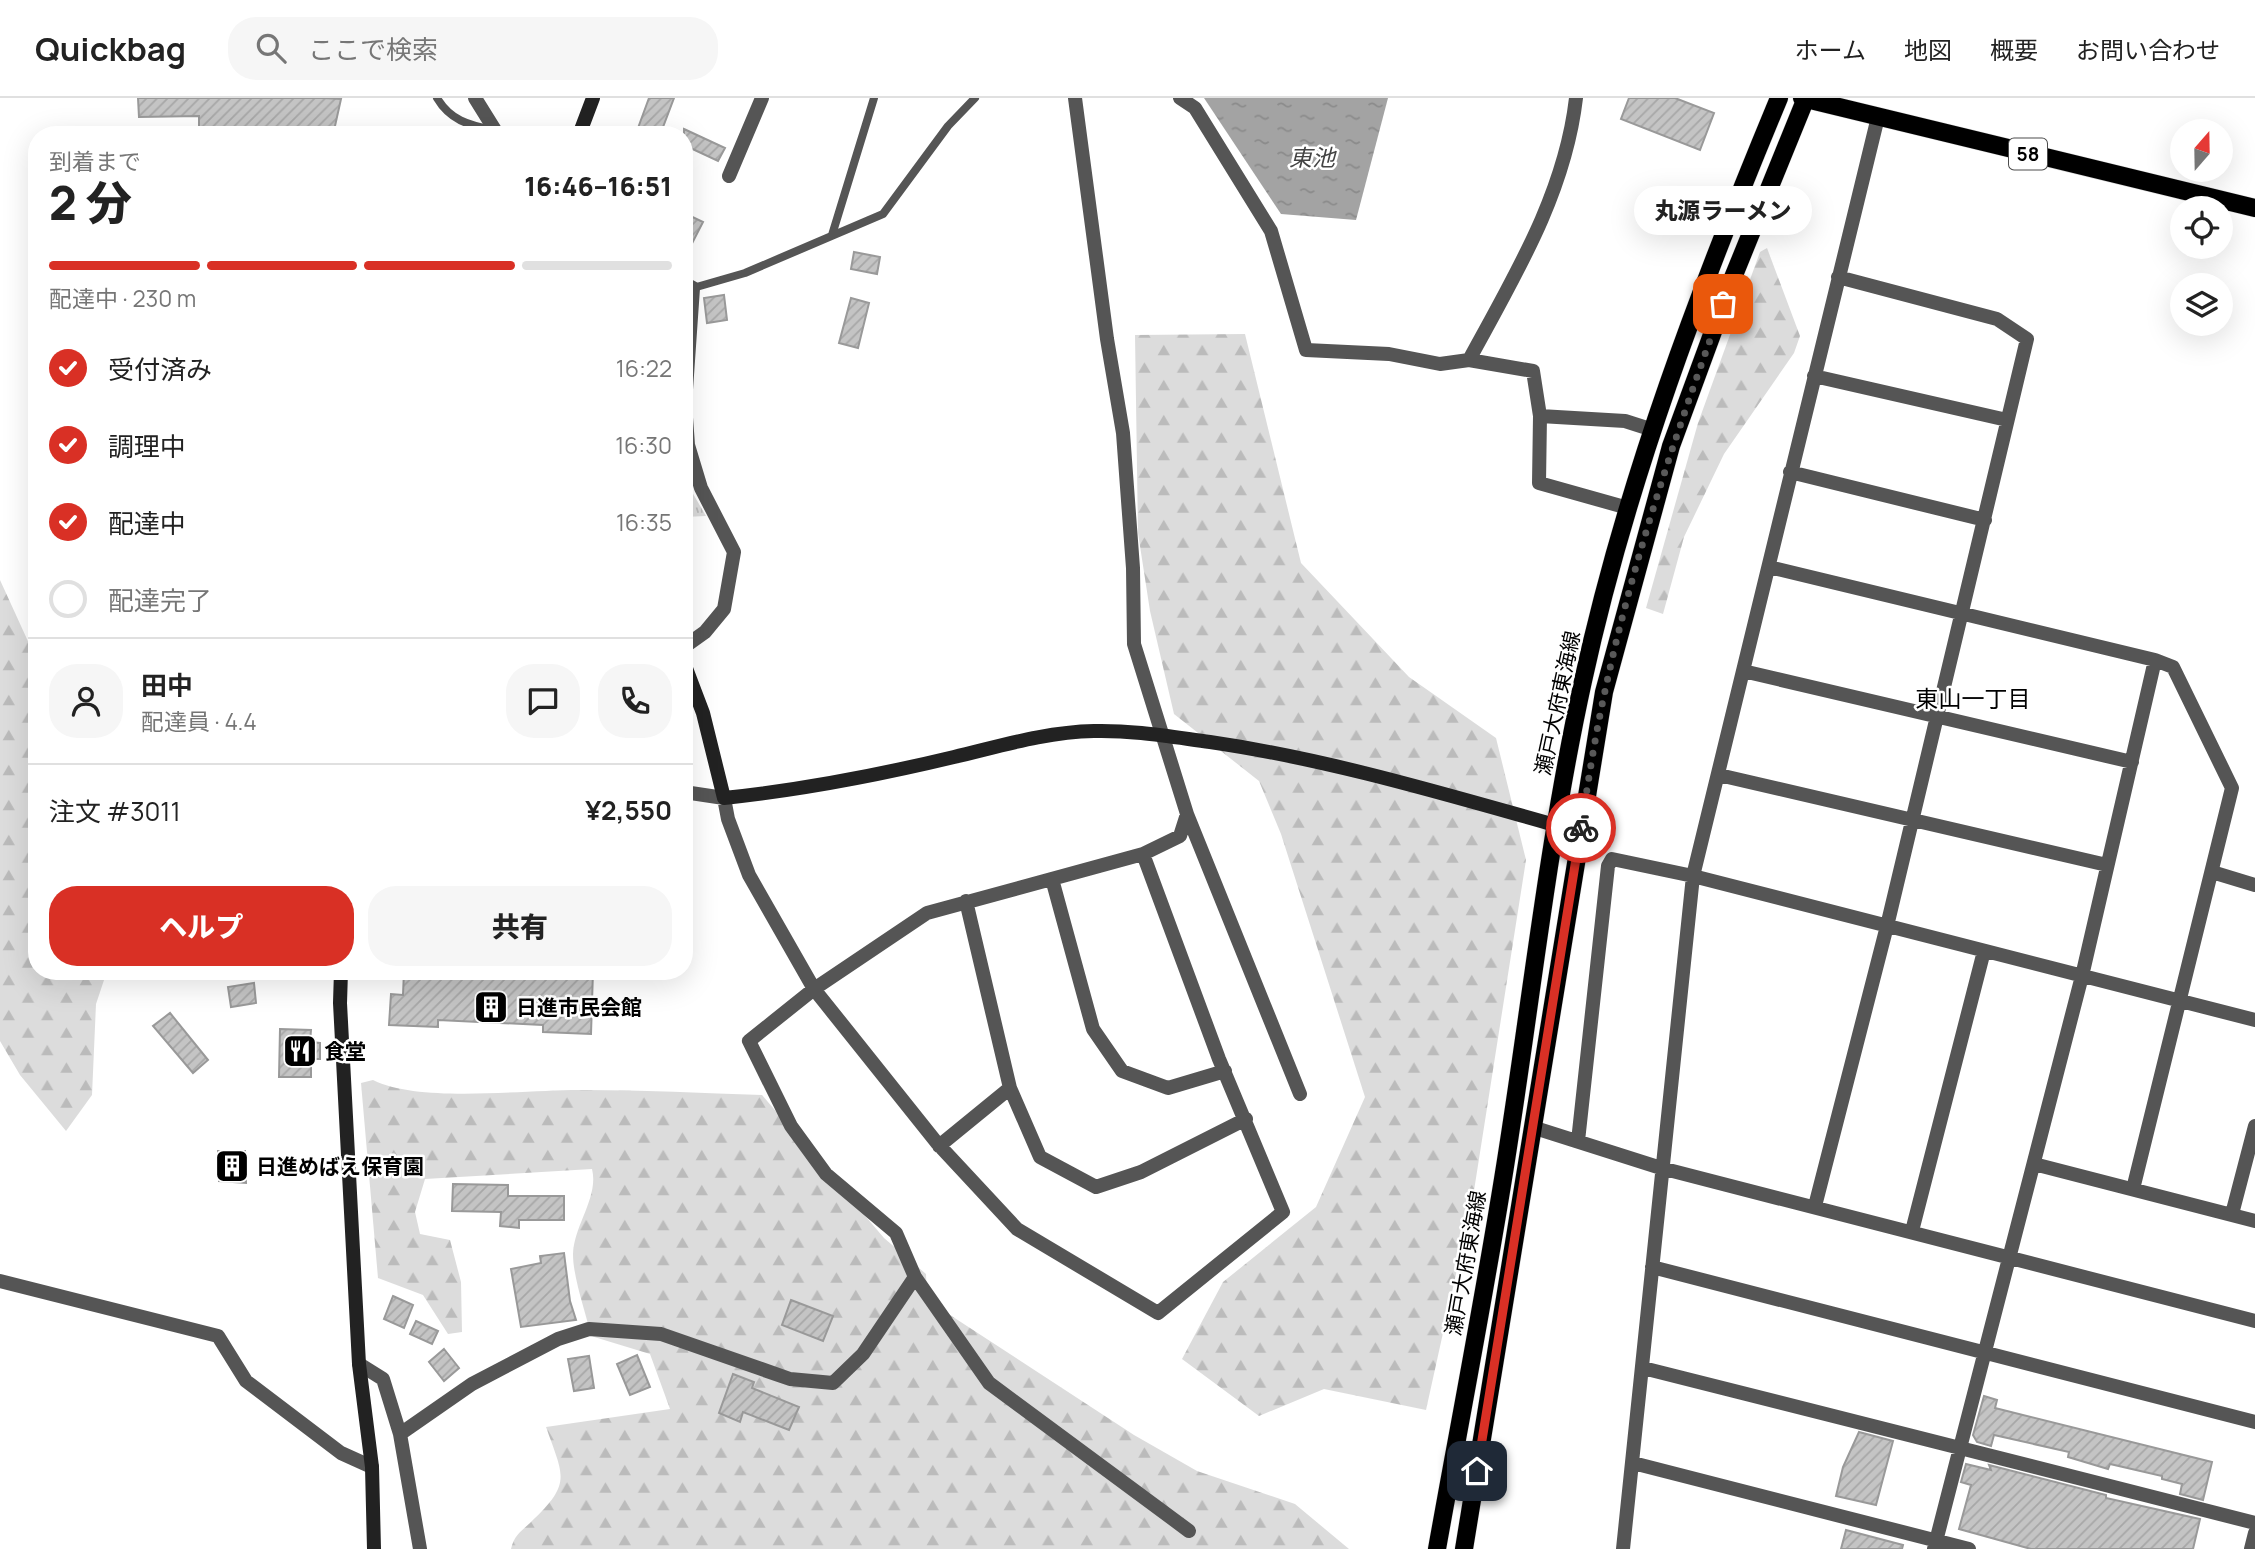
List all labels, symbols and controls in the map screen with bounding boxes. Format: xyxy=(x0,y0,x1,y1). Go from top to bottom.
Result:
search box xyxy=(228,17,718,80)
text: Quickbag xyxy=(35,26,186,71)
icon: search xyxy=(252,29,290,67)
text: ここで検索 xyxy=(308,31,438,67)
text: ホーム xyxy=(1795,33,1866,66)
text: 地図 xyxy=(1904,33,1952,66)
text: 概要 xyxy=(1990,33,2038,66)
text: お問い合わせ xyxy=(2076,33,2220,66)
north arrow xyxy=(2170,119,2233,182)
map controls xyxy=(2170,119,2233,336)
road number: 58 xyxy=(2009,138,2047,170)
water label: 東池 xyxy=(1289,141,1337,173)
text: 到着まで xyxy=(49,145,141,177)
text: 16:46–16:51 xyxy=(524,168,672,204)
text: 2 分 xyxy=(49,171,132,234)
callout: 丸源ラーメン xyxy=(1634,185,1812,234)
text: 丸源ラーメン xyxy=(1654,194,1792,226)
button: locate xyxy=(2170,196,2233,259)
button: layers xyxy=(2170,273,2233,336)
pin xyxy=(1693,274,1753,334)
text: 配達中 · 230 m xyxy=(49,282,196,314)
icon: bag xyxy=(1704,285,1742,323)
icon: check xyxy=(49,349,87,387)
text: 受付済み xyxy=(108,351,212,387)
text: 16:22 xyxy=(616,352,672,384)
icon: check xyxy=(49,426,87,464)
text: 調理中 xyxy=(108,428,186,464)
text: 16:30 xyxy=(615,429,672,461)
icon: check xyxy=(49,503,87,541)
text: 配達中 xyxy=(108,505,186,541)
text: 16:35 xyxy=(616,506,672,538)
text: 配達完了 xyxy=(108,582,212,618)
street label: 瀬戸大府東海線 xyxy=(1528,628,1586,778)
button: person xyxy=(49,664,123,738)
button: chat xyxy=(506,664,580,738)
button: phone xyxy=(598,664,672,738)
text: 田中 xyxy=(141,667,193,703)
district label: 東山一丁目 xyxy=(1916,682,2031,714)
text: 配達員 · 4.4 xyxy=(141,705,257,737)
text: ¥2,550 xyxy=(585,792,672,828)
text: 注文 #3011 xyxy=(49,793,181,829)
courier xyxy=(1546,793,1616,863)
icon: bike xyxy=(1562,809,1600,847)
button: ヘルプ xyxy=(49,886,354,966)
button: 共有 xyxy=(368,886,672,966)
building icon: 日進市民会館 xyxy=(472,988,510,1026)
place label: 日進市民会館 xyxy=(516,993,642,1021)
restaurant icon: 食堂 xyxy=(281,1032,319,1070)
place label: 食堂 xyxy=(324,1037,366,1065)
building icon: 日進めばえ保育園 xyxy=(213,1147,251,1185)
place label: 日進めばえ保育園 xyxy=(256,1152,424,1180)
street label: 瀬戸大府東海線 xyxy=(1438,1188,1492,1338)
pin xyxy=(1447,1441,1507,1501)
icon: home xyxy=(1458,1452,1496,1490)

